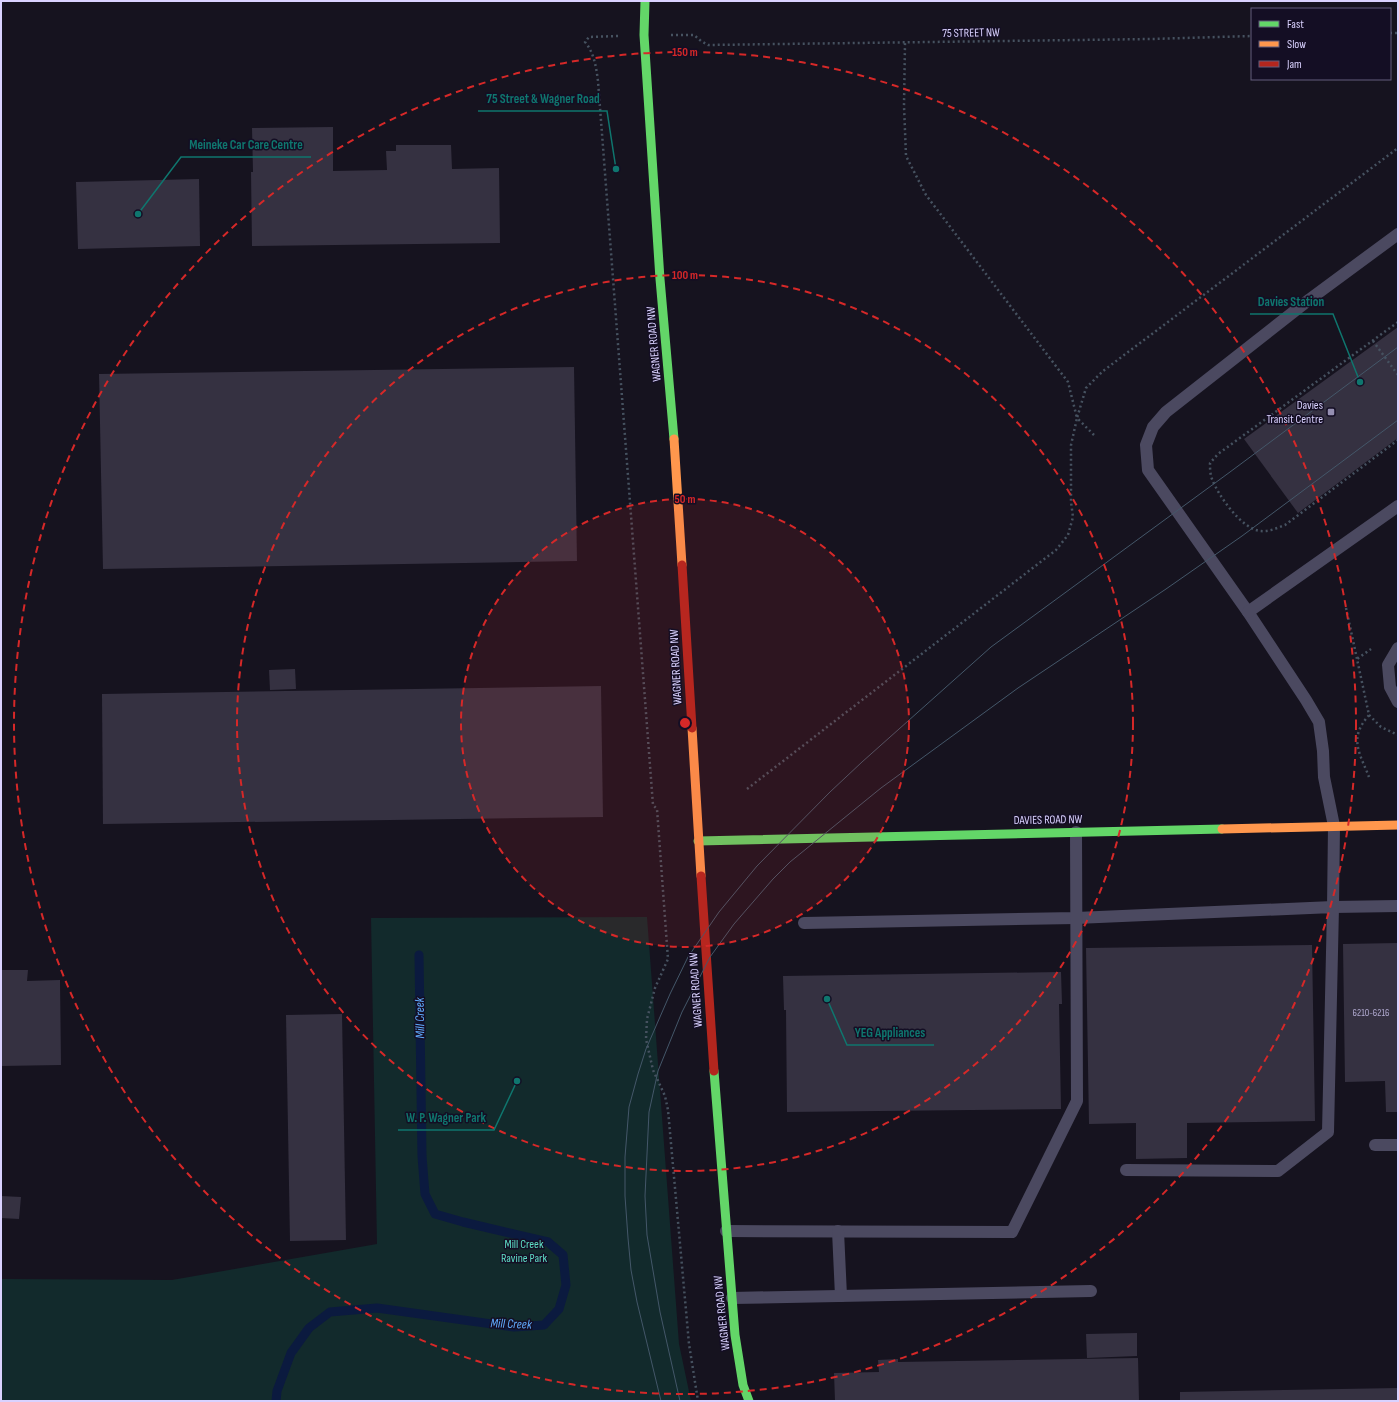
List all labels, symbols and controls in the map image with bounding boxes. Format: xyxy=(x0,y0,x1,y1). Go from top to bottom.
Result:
legend xyxy=(1251,8,1391,80)
text: Fast xyxy=(1287,17,1304,32)
street label: 75 STREET NW xyxy=(942,25,1000,41)
text: Slow xyxy=(1287,37,1306,52)
text: 150 m xyxy=(672,45,698,60)
text: Jam xyxy=(1286,57,1302,72)
callout: 75 Street & Wagner Road xyxy=(478,86,607,111)
text: 75 Street & Wagner Road xyxy=(486,91,600,107)
callout: Meineke Car Care Centre xyxy=(181,132,311,157)
text: Meineke Car Care Centre xyxy=(189,137,303,153)
text: 100 m xyxy=(672,268,698,283)
callout: Davies Station xyxy=(1250,289,1333,314)
text: Davies Station xyxy=(1258,294,1324,310)
street label: WAGNER ROAD NW xyxy=(643,306,665,382)
place label: Davies Transit Centre xyxy=(1266,398,1323,427)
marker: Davies Transit Centre xyxy=(1326,407,1336,417)
text: 50 m xyxy=(675,492,695,507)
street label: WAGNER ROAD NW xyxy=(667,629,685,705)
centre of rings xyxy=(678,716,692,730)
street label: DAVIES ROAD NW xyxy=(1014,812,1083,828)
street label: WAGNER ROAD NW xyxy=(686,952,706,1028)
water label: Mill Creek xyxy=(412,996,428,1039)
house number: 6210-6216 xyxy=(1353,1007,1389,1019)
callout: YEG Appliances xyxy=(847,1020,934,1045)
text: YEG Appliances xyxy=(855,1025,925,1041)
callout: W. P. Wagner Park xyxy=(398,1105,494,1130)
text: W. P. Wagner Park xyxy=(406,1110,486,1126)
park label: Mill Creek Ravine Park xyxy=(501,1237,548,1266)
street label: WAGNER ROAD NW xyxy=(711,1275,733,1351)
water label: Mill Creek xyxy=(490,1315,533,1333)

